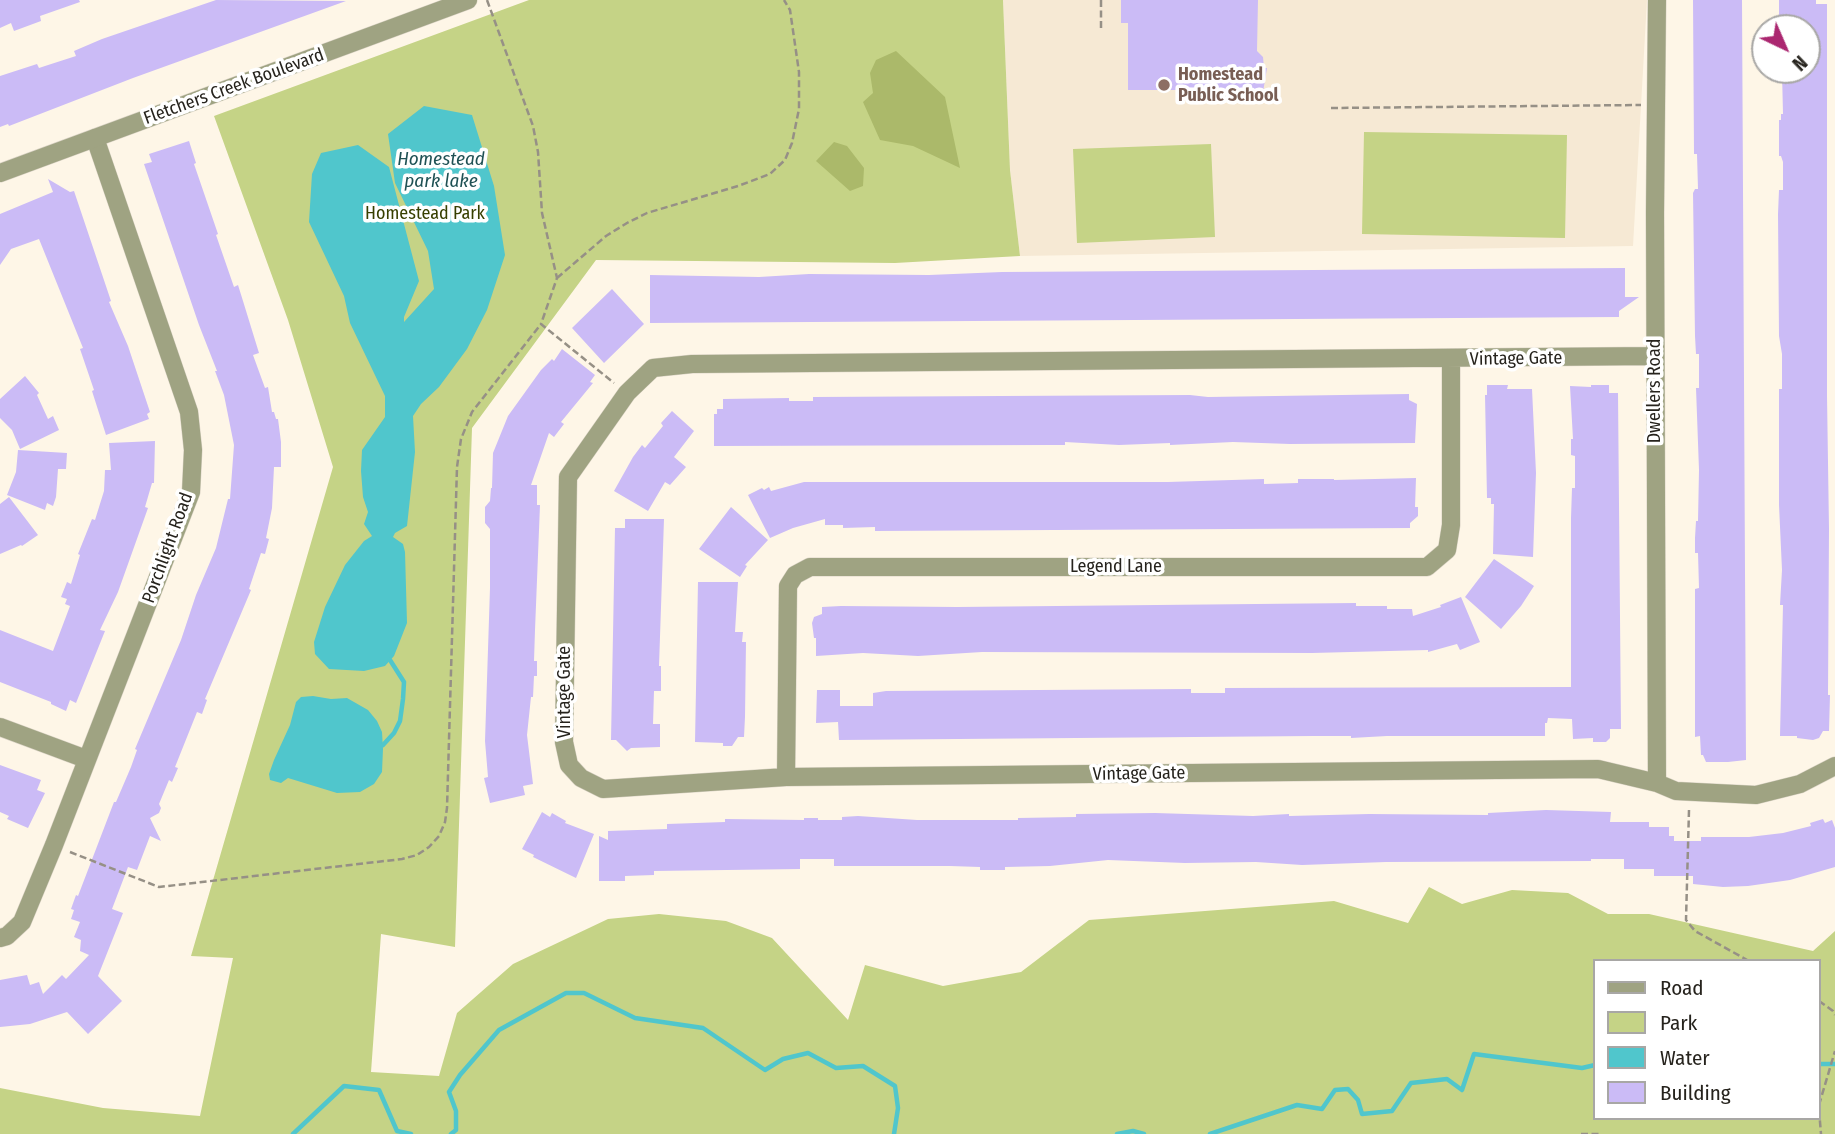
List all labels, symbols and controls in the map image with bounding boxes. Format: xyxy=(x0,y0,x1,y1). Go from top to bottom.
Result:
north arrow xyxy=(1751,14,1821,84)
street label: Fletchers Creek Boulevard xyxy=(141,44,327,130)
text: N xyxy=(1787,51,1812,75)
place label: Homestead Public School xyxy=(1178,64,1278,106)
marker: Homestead Public School xyxy=(1156,77,1172,93)
water label: Homestead park lake xyxy=(397,149,485,193)
park label: Homestead Park xyxy=(365,203,485,225)
street label: Dwellers Road xyxy=(1644,339,1666,443)
street label: Vintage Gate xyxy=(1470,347,1562,371)
street label: Porchlight Road xyxy=(138,490,198,606)
street label: Legend Lane xyxy=(1070,556,1162,578)
street label: Vintage Gate xyxy=(554,646,576,738)
street label: Vintage Gate xyxy=(1093,762,1185,786)
legend xyxy=(1594,959,1821,1120)
text: Road xyxy=(1660,975,1704,1001)
text: Park xyxy=(1660,1010,1697,1036)
text: Water xyxy=(1660,1045,1710,1071)
text: Building xyxy=(1660,1080,1731,1106)

